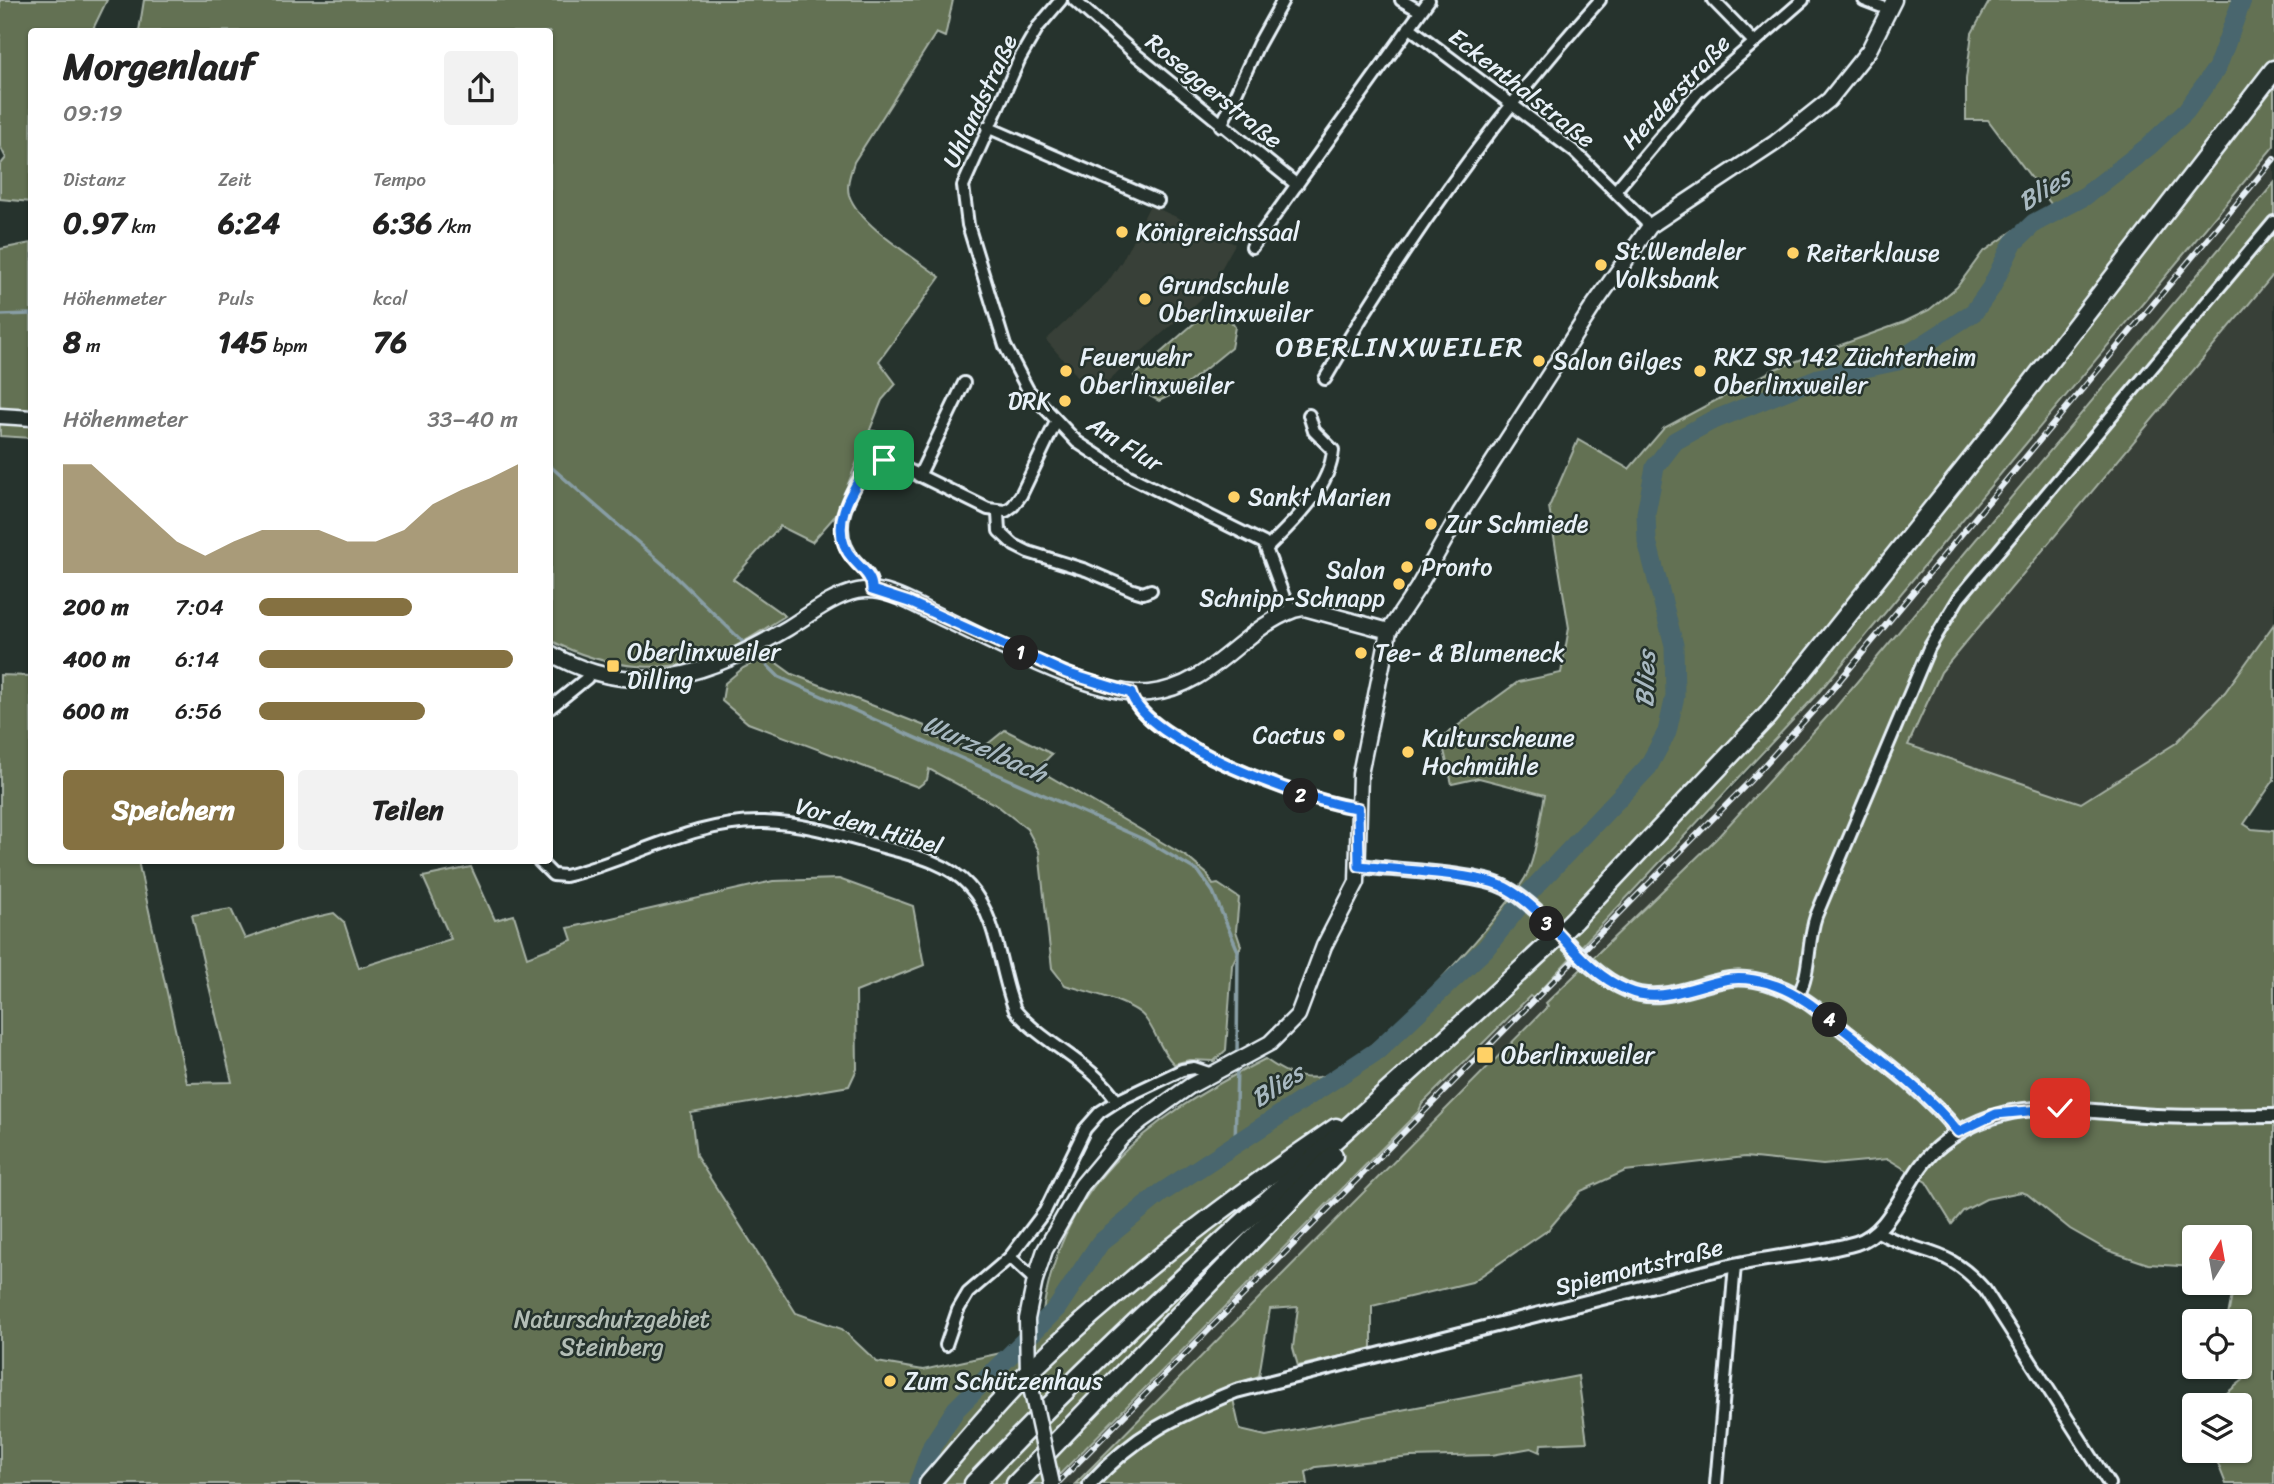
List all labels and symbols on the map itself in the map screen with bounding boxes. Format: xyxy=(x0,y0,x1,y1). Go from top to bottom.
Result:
street label: Eckenthalstraße xyxy=(1439,17,1605,159)
street label: Roseggerstraße xyxy=(1136,22,1292,160)
street label: Herderstraße xyxy=(1611,24,1741,160)
street label: Uhlandstraße xyxy=(931,27,1030,175)
water label: Blies xyxy=(2008,153,2083,223)
place label: Königreichssaal xyxy=(1136,211,1301,253)
marker: Königreichssaal xyxy=(1114,224,1130,240)
place label: St.Wendeler Volksbank xyxy=(1615,230,1747,300)
place label: Reiterklause xyxy=(1807,232,1940,274)
marker: Reiterklause xyxy=(1785,245,1801,261)
marker: St.Wendeler Volksbank xyxy=(1593,257,1609,273)
place label: Grundschule Oberlinxweiler xyxy=(1159,264,1315,334)
marker: Grundschule Oberlinxweiler xyxy=(1137,291,1153,307)
district label: OBERLINXWEILER xyxy=(1276,322,1524,371)
place label: Feuerwehr Oberlinxweiler xyxy=(1080,336,1236,406)
place label: RKZ SR 142 Züchterheim Oberlinxweiler xyxy=(1714,336,1976,406)
place label: Salon Gilges xyxy=(1553,340,1682,382)
marker: Salon Gilges xyxy=(1531,353,1547,369)
marker: Feuerwehr Oberlinxweiler xyxy=(1058,363,1074,379)
marker: RKZ SR 142 Züchterheim Oberlinxweiler xyxy=(1692,363,1708,379)
place label: DRK xyxy=(1008,380,1052,422)
marker: DRK xyxy=(1057,393,1073,409)
street label: Am Flur xyxy=(1078,404,1172,484)
pin xyxy=(854,430,914,490)
place label: Sankt Marien xyxy=(1248,476,1391,518)
marker: Sankt Marien xyxy=(1226,489,1242,505)
place label: Zur Schmiede xyxy=(1445,503,1589,545)
marker: Zur Schmiede xyxy=(1423,516,1439,532)
place label: Pronto xyxy=(1421,546,1492,588)
place label: Salon Schnipp-Schnapp xyxy=(1199,549,1385,619)
marker: Pronto xyxy=(1399,559,1415,575)
marker: Salon Schnipp-Schnapp xyxy=(1391,576,1407,592)
place label: Oberlinxweiler Dilling xyxy=(627,631,783,701)
place label: Tee- & Blumeneck xyxy=(1375,632,1565,674)
pin: 1 xyxy=(1004,636,1038,670)
marker: Tee- & Blumeneck xyxy=(1353,645,1369,661)
water label: Blies xyxy=(1621,647,1669,708)
marker: Oberlinxweiler Dilling xyxy=(605,658,621,674)
water label: Wurzelbach xyxy=(915,700,1057,797)
place label: Cactus xyxy=(1253,714,1325,756)
place label: Kulturscheune Hochmühle xyxy=(1422,717,1575,787)
marker: Cactus xyxy=(1331,727,1347,743)
marker: Kulturscheune Hochmühle xyxy=(1400,744,1416,760)
pin: 2 xyxy=(1284,778,1318,814)
street label: Vor dem Hübel xyxy=(790,785,949,867)
pin: 3 xyxy=(1530,906,1564,942)
pin: 4 xyxy=(1812,1002,1848,1038)
place label: Oberlinxweiler xyxy=(1501,1034,1657,1076)
marker: Oberlinxweiler xyxy=(1475,1045,1495,1065)
water label: Blies xyxy=(1241,1049,1316,1120)
pin xyxy=(2030,1078,2090,1138)
north arrow xyxy=(2182,1225,2252,1295)
street label: Spiemontstraße xyxy=(1550,1226,1728,1308)
park label: Naturschutzgebiet Steinberg xyxy=(514,1298,710,1368)
place label: Zum Schützenhaus xyxy=(904,1360,1103,1402)
marker: Zum Schützenhaus xyxy=(882,1373,898,1389)

